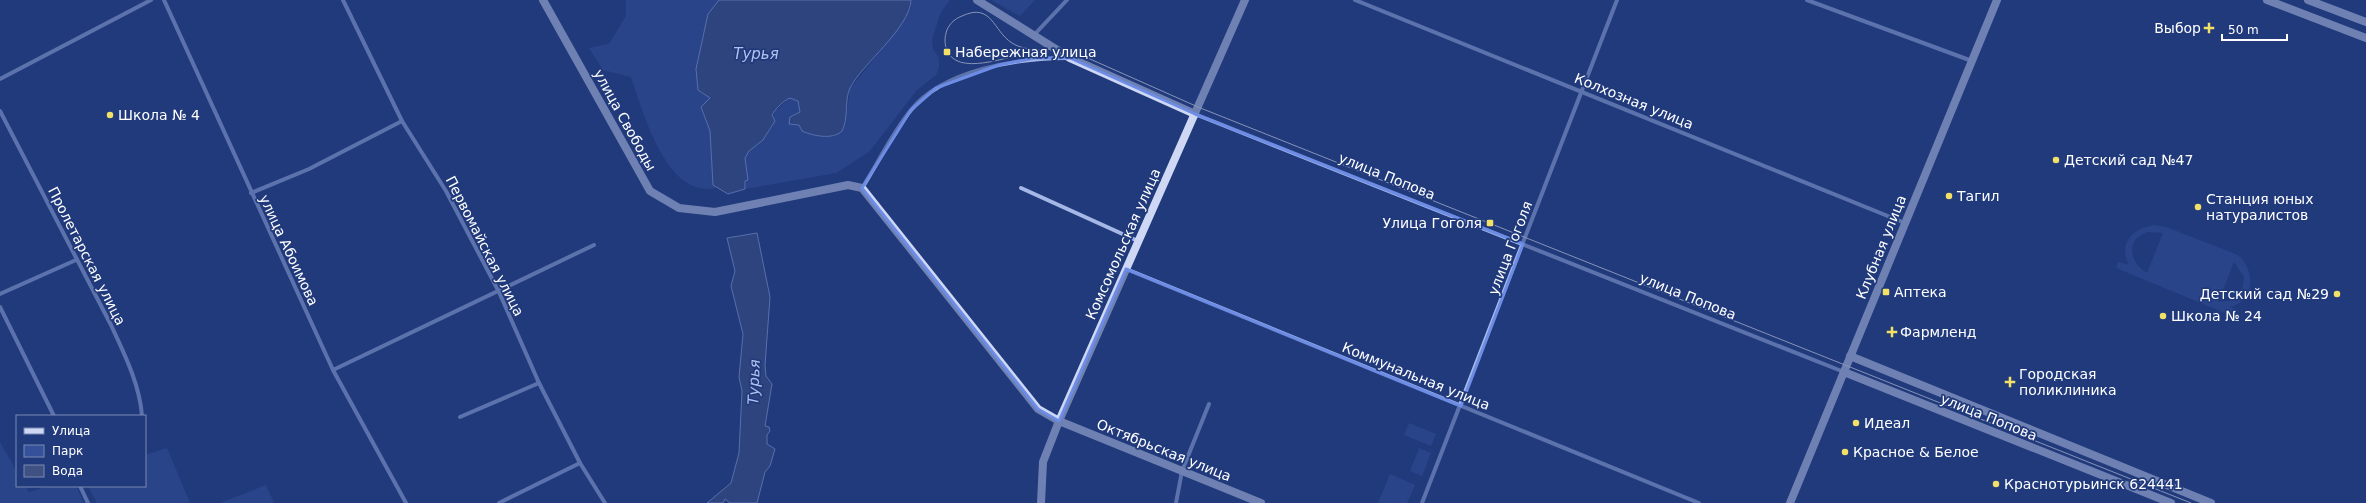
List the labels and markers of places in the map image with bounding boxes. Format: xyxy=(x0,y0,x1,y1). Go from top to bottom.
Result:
place label: Выбор xyxy=(2154,20,2201,36)
marker: Выбор xyxy=(2204,23,2214,33)
place label: Набережная улица xyxy=(955,44,1097,60)
marker: Набережная улица xyxy=(942,47,952,57)
place label: Школа № 4 xyxy=(118,107,200,123)
marker: Школа № 4 xyxy=(105,110,115,120)
place label: Детский сад №47 xyxy=(2064,152,2193,168)
marker: Детский сад №47 xyxy=(2051,155,2061,165)
place label: Тагил xyxy=(1956,188,2000,204)
marker: Тагил xyxy=(1944,191,1954,201)
place label: Станция юных натуралистов xyxy=(2206,191,2313,223)
marker: Станция юных натуралистов xyxy=(2193,202,2203,212)
place label: Улица Гоголя xyxy=(1382,215,1482,231)
marker: Улица Гоголя xyxy=(1485,218,1495,228)
place label: Аптека xyxy=(1894,284,1947,300)
place label: Детский сад №29 xyxy=(2200,286,2329,302)
marker: Аптека xyxy=(1881,287,1891,297)
marker: Детский сад №29 xyxy=(2332,289,2342,299)
place label: Школа № 24 xyxy=(2171,308,2262,324)
marker: Школа № 24 xyxy=(2158,311,2168,321)
place label: Фармленд xyxy=(1900,324,1976,340)
marker: Фармленд xyxy=(1887,327,1897,337)
place label: Городская поликлиника xyxy=(2019,366,2117,398)
marker: Городская поликлиника xyxy=(2004,376,2016,388)
place label: Идеал xyxy=(1864,415,1910,431)
marker: Идеал xyxy=(1851,418,1861,428)
place label: Красное & Белое xyxy=(1853,444,1979,460)
marker: Красное & Белое xyxy=(1840,447,1850,457)
place label: Краснотурьинск 624441 xyxy=(2004,476,2183,492)
marker: Краснотурьинск 624441 xyxy=(1991,479,2001,489)

